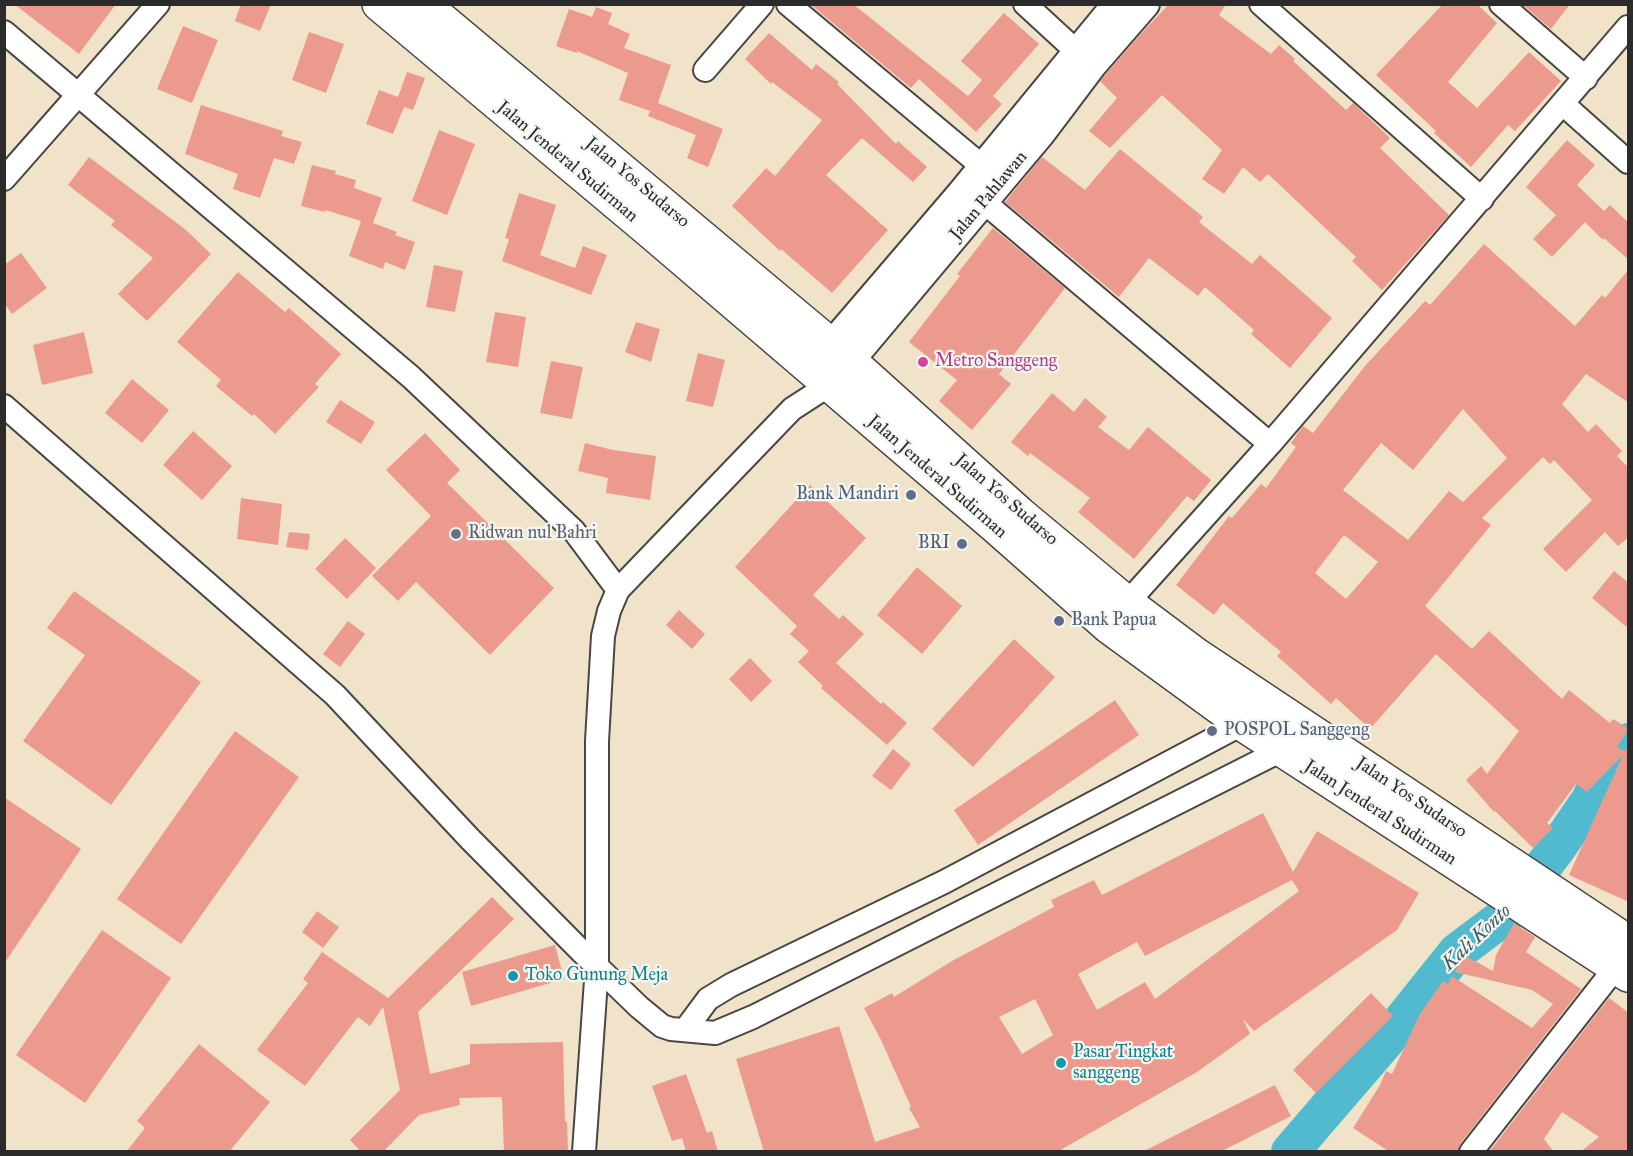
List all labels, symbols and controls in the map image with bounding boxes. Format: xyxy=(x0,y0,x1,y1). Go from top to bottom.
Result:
street label: Jalan Jenderal Sudirman xyxy=(492,97,642,227)
street label: Jalan Yos Sudarso xyxy=(580,133,694,233)
street label: Jalan Pahlawan xyxy=(946,147,1032,245)
place label: Metro Sanggeng xyxy=(935,351,1057,373)
marker: Metro Sanggeng xyxy=(916,355,930,369)
street label: Jalan Jenderal Sudirman xyxy=(863,411,1011,543)
street label: Jalan Yos Sudarso xyxy=(950,449,1062,551)
place label: Bank Mandiri xyxy=(796,484,899,506)
marker: Bank Mandiri xyxy=(904,488,918,502)
place label: Ridwan nul Bahri xyxy=(468,523,597,545)
marker: Ridwan nul Bahri xyxy=(449,527,463,541)
place label: BRI xyxy=(918,533,950,555)
marker: BRI xyxy=(955,537,969,551)
place label: Bank Papua xyxy=(1071,610,1156,632)
marker: Bank Papua xyxy=(1052,614,1066,628)
place label: POSPOL Sanggeng xyxy=(1224,720,1369,742)
marker: POSPOL Sanggeng xyxy=(1205,724,1219,738)
street label: Jalan Yos Sudarso xyxy=(1351,753,1471,843)
street label: Jalan Jenderal Sudirman xyxy=(1300,756,1460,870)
water label: Kali Konto xyxy=(1437,900,1517,976)
place label: Toko Gunung Meja xyxy=(525,965,668,987)
marker: Toko Gunung Meja xyxy=(506,969,520,983)
place label: Pasar Tingkat sanggeng xyxy=(1073,1042,1173,1084)
marker: Pasar Tingkat sanggeng xyxy=(1054,1056,1068,1070)

